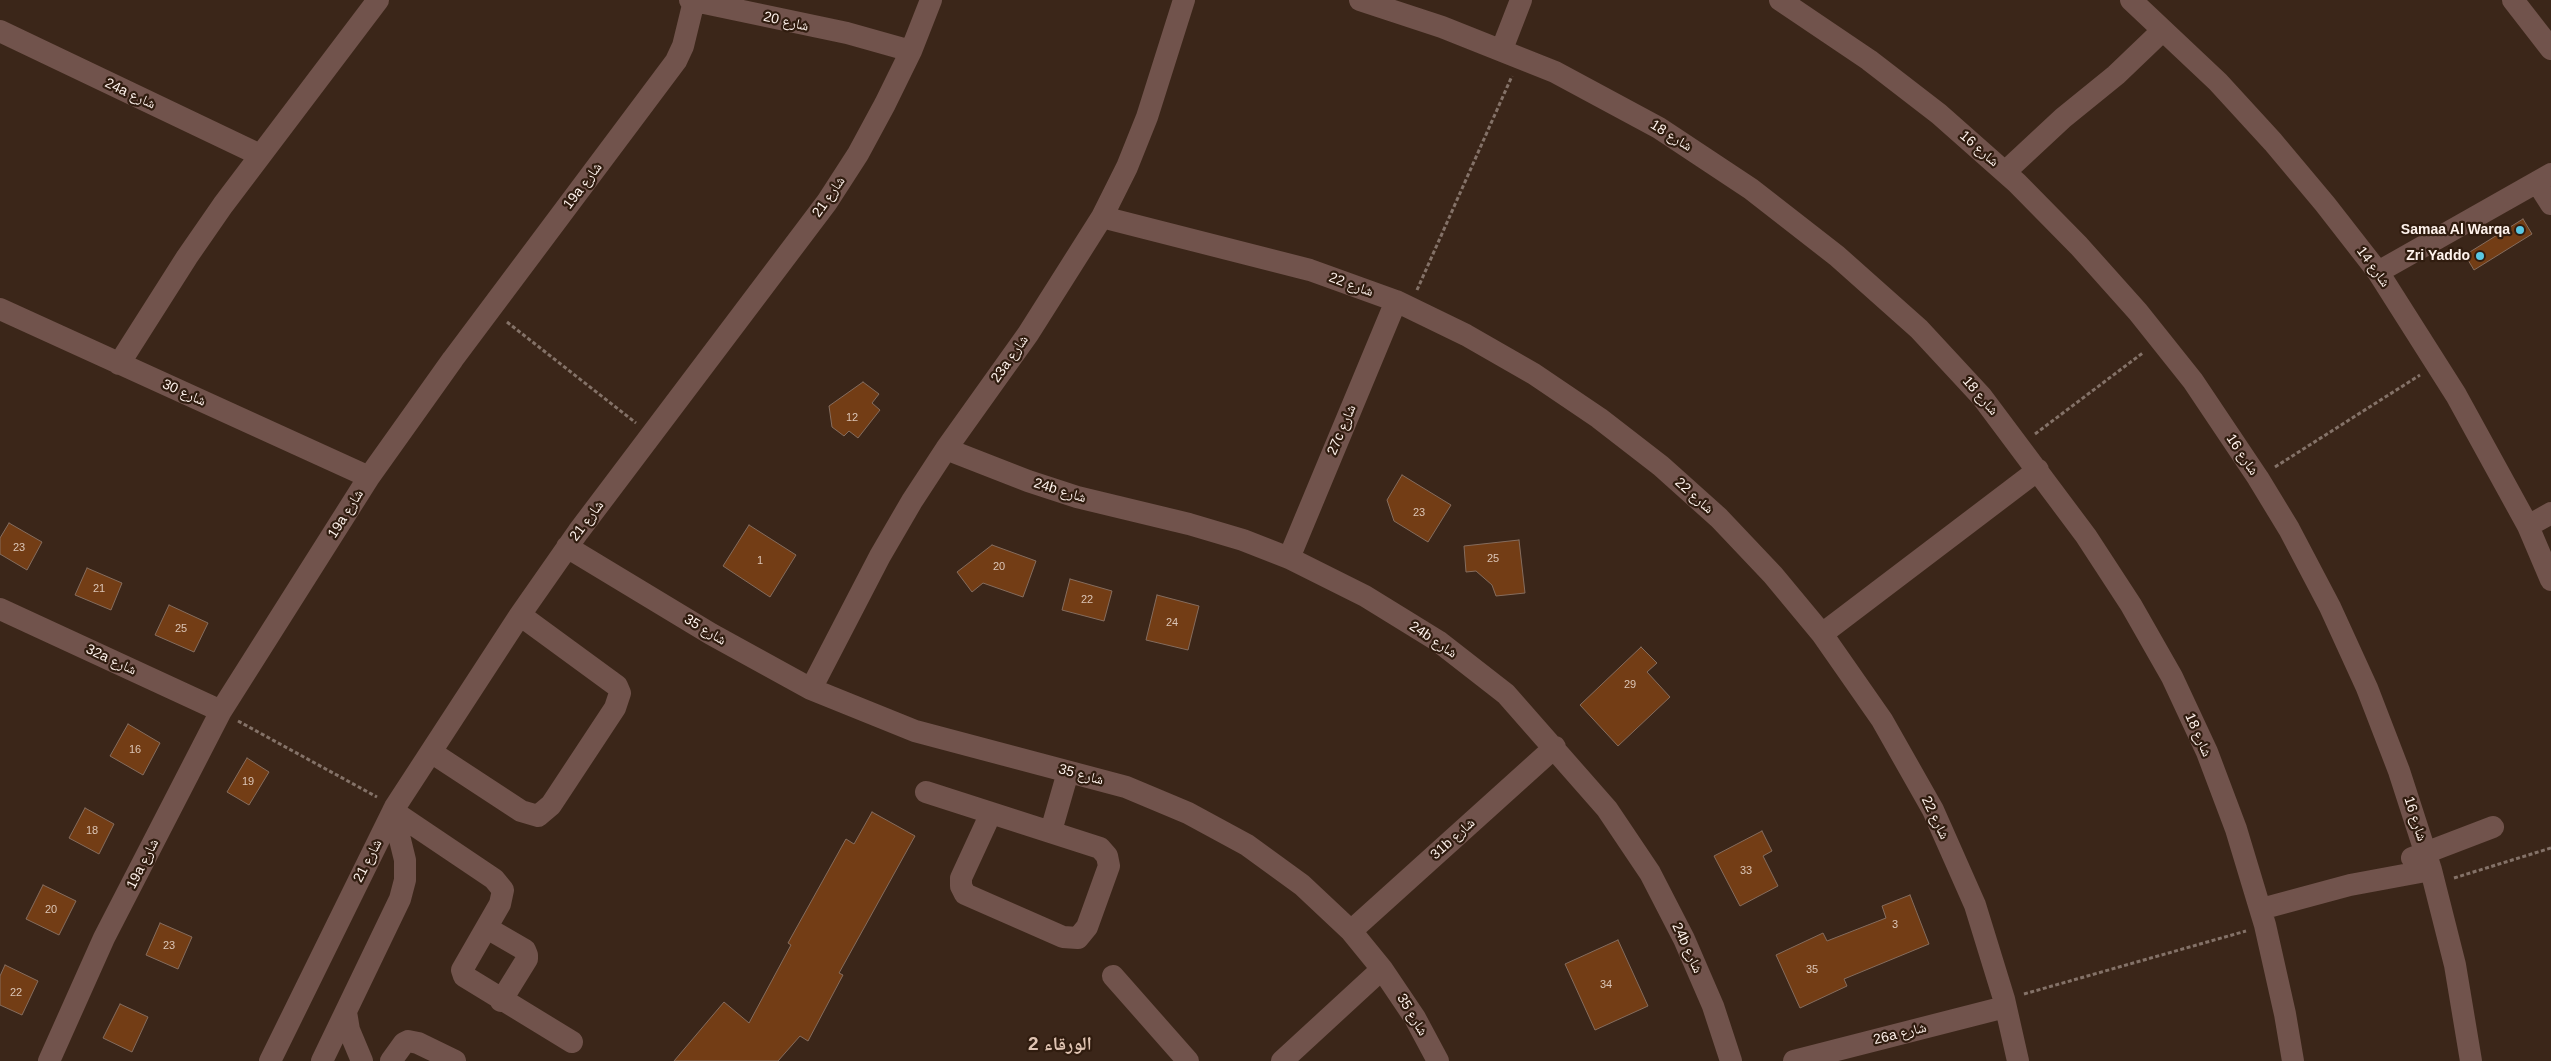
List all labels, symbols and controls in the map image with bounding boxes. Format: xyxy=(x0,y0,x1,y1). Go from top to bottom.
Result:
street label: شارع 20 xyxy=(762,9,810,35)
street label: 24a شارع xyxy=(102,75,158,113)
street label: شارع 18 xyxy=(1647,117,1695,155)
street label: شارع 16 xyxy=(1956,128,2002,170)
street label: 19a شارع xyxy=(560,159,606,213)
street label: شارع 21 xyxy=(809,173,849,221)
place label: Samaa Al Warqa xyxy=(2401,222,2510,238)
marker: Samaa Al Warqa xyxy=(2514,224,2526,236)
street label: شارع 14 xyxy=(2353,243,2393,291)
place label: Zri Yaddo xyxy=(2406,248,2470,264)
marker: Zri Yaddo xyxy=(2474,250,2486,262)
street label: شارع 22 xyxy=(1326,269,1376,301)
street label: 23a شارع xyxy=(988,332,1032,386)
street label: شارع 18 xyxy=(1959,373,2001,419)
street label: شارع 30 xyxy=(160,376,208,410)
street label: 27c شارع xyxy=(1324,402,1360,458)
house number: 12 xyxy=(846,411,858,425)
street label: شارع 16 xyxy=(2222,431,2262,479)
street label: شارع 22 xyxy=(1671,474,1717,518)
street label: 24b شارع xyxy=(1032,475,1088,507)
street label: 19a شارع xyxy=(325,487,367,541)
street label: شارع 21 xyxy=(566,498,608,544)
house number: 23 xyxy=(1413,506,1425,520)
house number: 23 xyxy=(13,541,25,555)
house number: 25 xyxy=(1487,552,1499,566)
house number: 1 xyxy=(757,554,763,568)
house number: 20 xyxy=(993,560,1005,574)
house number: 21 xyxy=(93,582,105,596)
house number: 22 xyxy=(1081,593,1093,607)
street label: شارع 35 xyxy=(681,611,729,649)
house number: 24 xyxy=(1166,616,1178,630)
street label: 24b شارع xyxy=(1406,618,1460,662)
house number: 25 xyxy=(175,622,187,636)
street label: 32a شارع xyxy=(83,641,139,679)
house number: 29 xyxy=(1624,678,1636,692)
street label: شارع 18 xyxy=(2181,711,2215,759)
house number: 16 xyxy=(129,743,141,757)
street label: شارع 35 xyxy=(1057,761,1105,789)
house number: 19 xyxy=(242,775,254,789)
street label: شارع 22 xyxy=(1917,794,1953,842)
street label: شارع 16 xyxy=(2400,794,2430,844)
street label: 31b شارع xyxy=(1427,815,1479,863)
house number: 18 xyxy=(86,824,98,838)
street label: 19a شارع xyxy=(123,836,163,892)
street label: شارع 21 xyxy=(350,837,386,885)
house number: 33 xyxy=(1740,864,1752,878)
house number: 20 xyxy=(45,903,57,917)
house number: 3 xyxy=(1892,918,1898,932)
street label: 24b شارع xyxy=(1668,920,1706,976)
house number: 23 xyxy=(163,939,175,953)
house number: 35 xyxy=(1806,963,1818,977)
house number: 34 xyxy=(1600,978,1612,992)
house number: 22 xyxy=(10,986,22,1000)
street label: شارع 35 xyxy=(1393,991,1431,1039)
street label: 26a شارع xyxy=(1872,1019,1928,1049)
district label: الورقاء 2 xyxy=(1028,1034,1092,1056)

